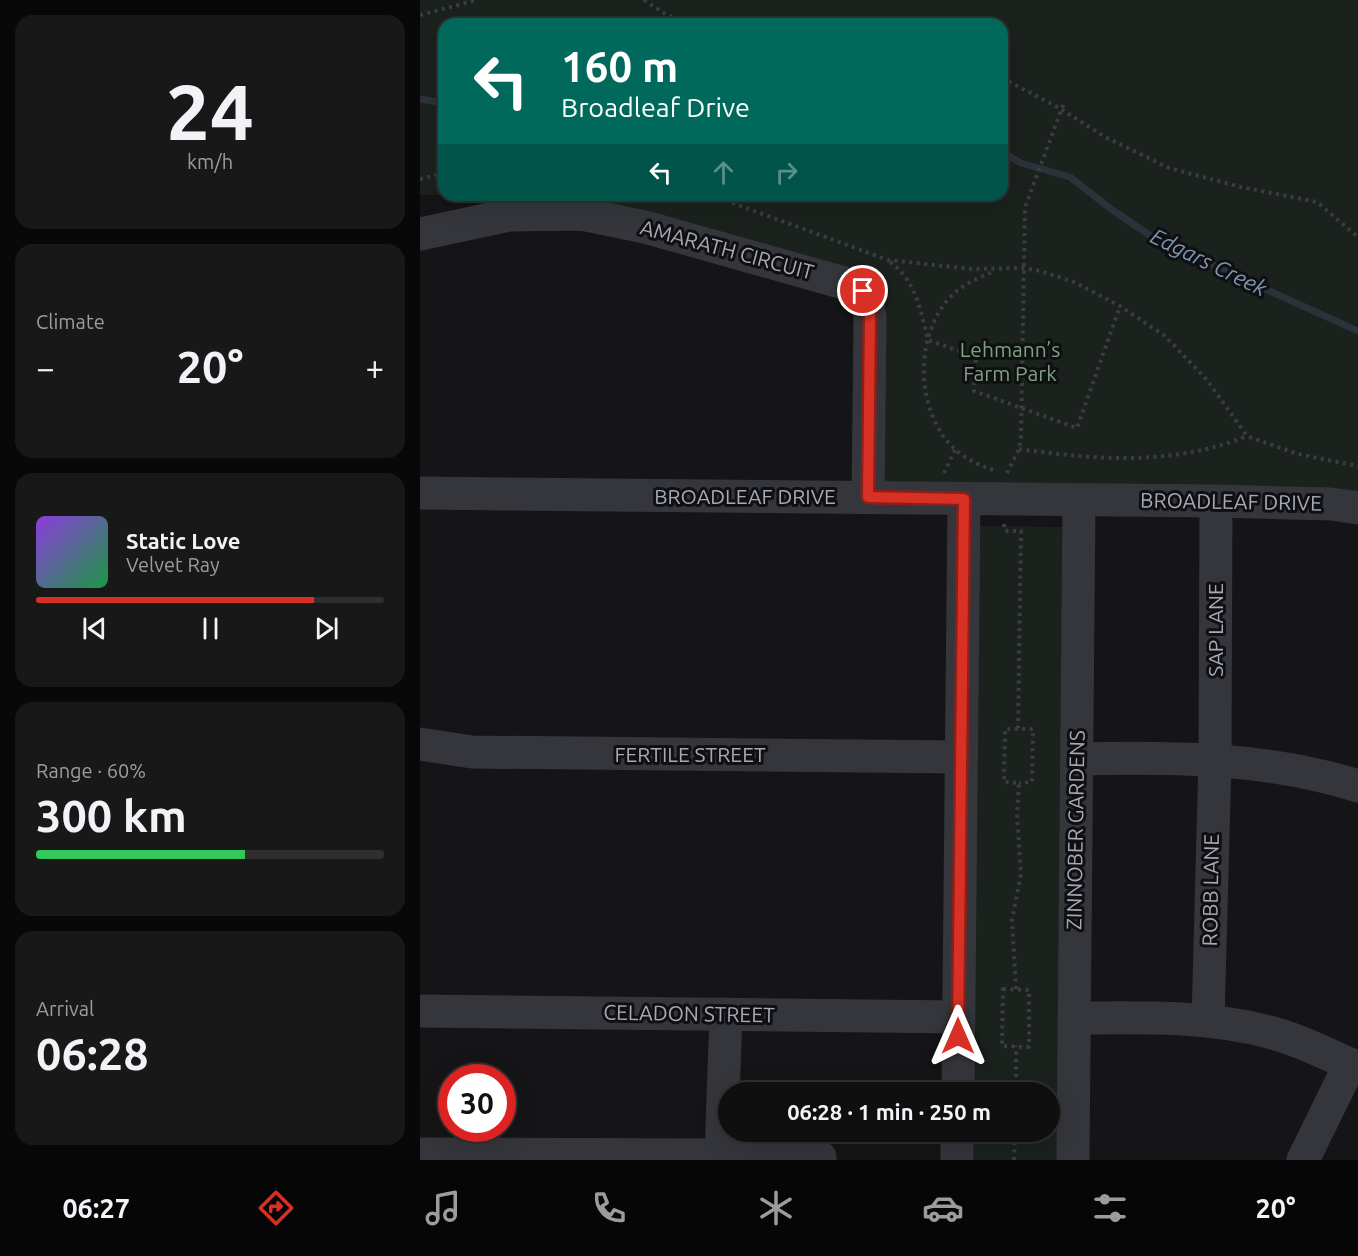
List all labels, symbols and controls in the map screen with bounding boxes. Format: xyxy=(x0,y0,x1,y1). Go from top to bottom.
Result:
icon: left xyxy=(462,42,540,120)
text: 160 m xyxy=(561,43,678,90)
text: 24 xyxy=(166,67,254,155)
text: Broadleaf Drive xyxy=(561,92,750,122)
text: km/h xyxy=(187,150,233,173)
icon: left xyxy=(644,156,677,189)
icon: ahead xyxy=(707,156,740,189)
icon: right xyxy=(770,156,803,189)
street label: AMARATH CIRCUIT xyxy=(638,214,817,284)
water label: Edgars Creek xyxy=(1147,223,1272,301)
pin xyxy=(837,265,888,316)
icon: arrive xyxy=(846,274,879,307)
text: Climate xyxy=(36,310,105,333)
park label: Lehmann’s Farm Park xyxy=(960,337,1060,385)
text: 20° xyxy=(177,341,243,392)
text: − xyxy=(36,349,55,386)
text: + xyxy=(365,349,384,386)
street label: BROADLEAF DRIVE xyxy=(654,484,836,508)
street label: BROADLEAF DRIVE xyxy=(1140,487,1322,515)
text: Static Love xyxy=(126,528,241,553)
text: Velvet Ray xyxy=(126,553,220,576)
street label: SAP LANE xyxy=(1203,583,1227,677)
icon: previous xyxy=(78,612,111,645)
icon: pause xyxy=(194,612,227,645)
icon: next xyxy=(310,612,343,645)
street label: ZINNOBER GARDENS xyxy=(1061,730,1089,930)
street label: FERTILE STREET xyxy=(614,742,766,766)
text: Range · 60% xyxy=(36,759,146,782)
text: 300 km xyxy=(36,790,187,841)
street label: ROBB LANE xyxy=(1197,834,1223,946)
text: Arrival xyxy=(36,997,94,1020)
street label: CELADON STREET xyxy=(603,1000,775,1027)
position arrow xyxy=(926,1004,990,1068)
text: 06:28 xyxy=(36,1028,149,1079)
speed limit sign: 30 xyxy=(438,1064,516,1142)
text: 06:28 · 1 min · 250 m xyxy=(787,1099,991,1124)
icon: directions xyxy=(255,1187,297,1229)
icon: music xyxy=(422,1187,464,1229)
icon: phone xyxy=(588,1187,630,1229)
icon: climate xyxy=(755,1187,797,1229)
icon: car xyxy=(922,1187,964,1229)
icon: filters xyxy=(1089,1187,1131,1229)
text: 06:27 xyxy=(62,1193,130,1223)
text: 20° xyxy=(1256,1193,1296,1223)

